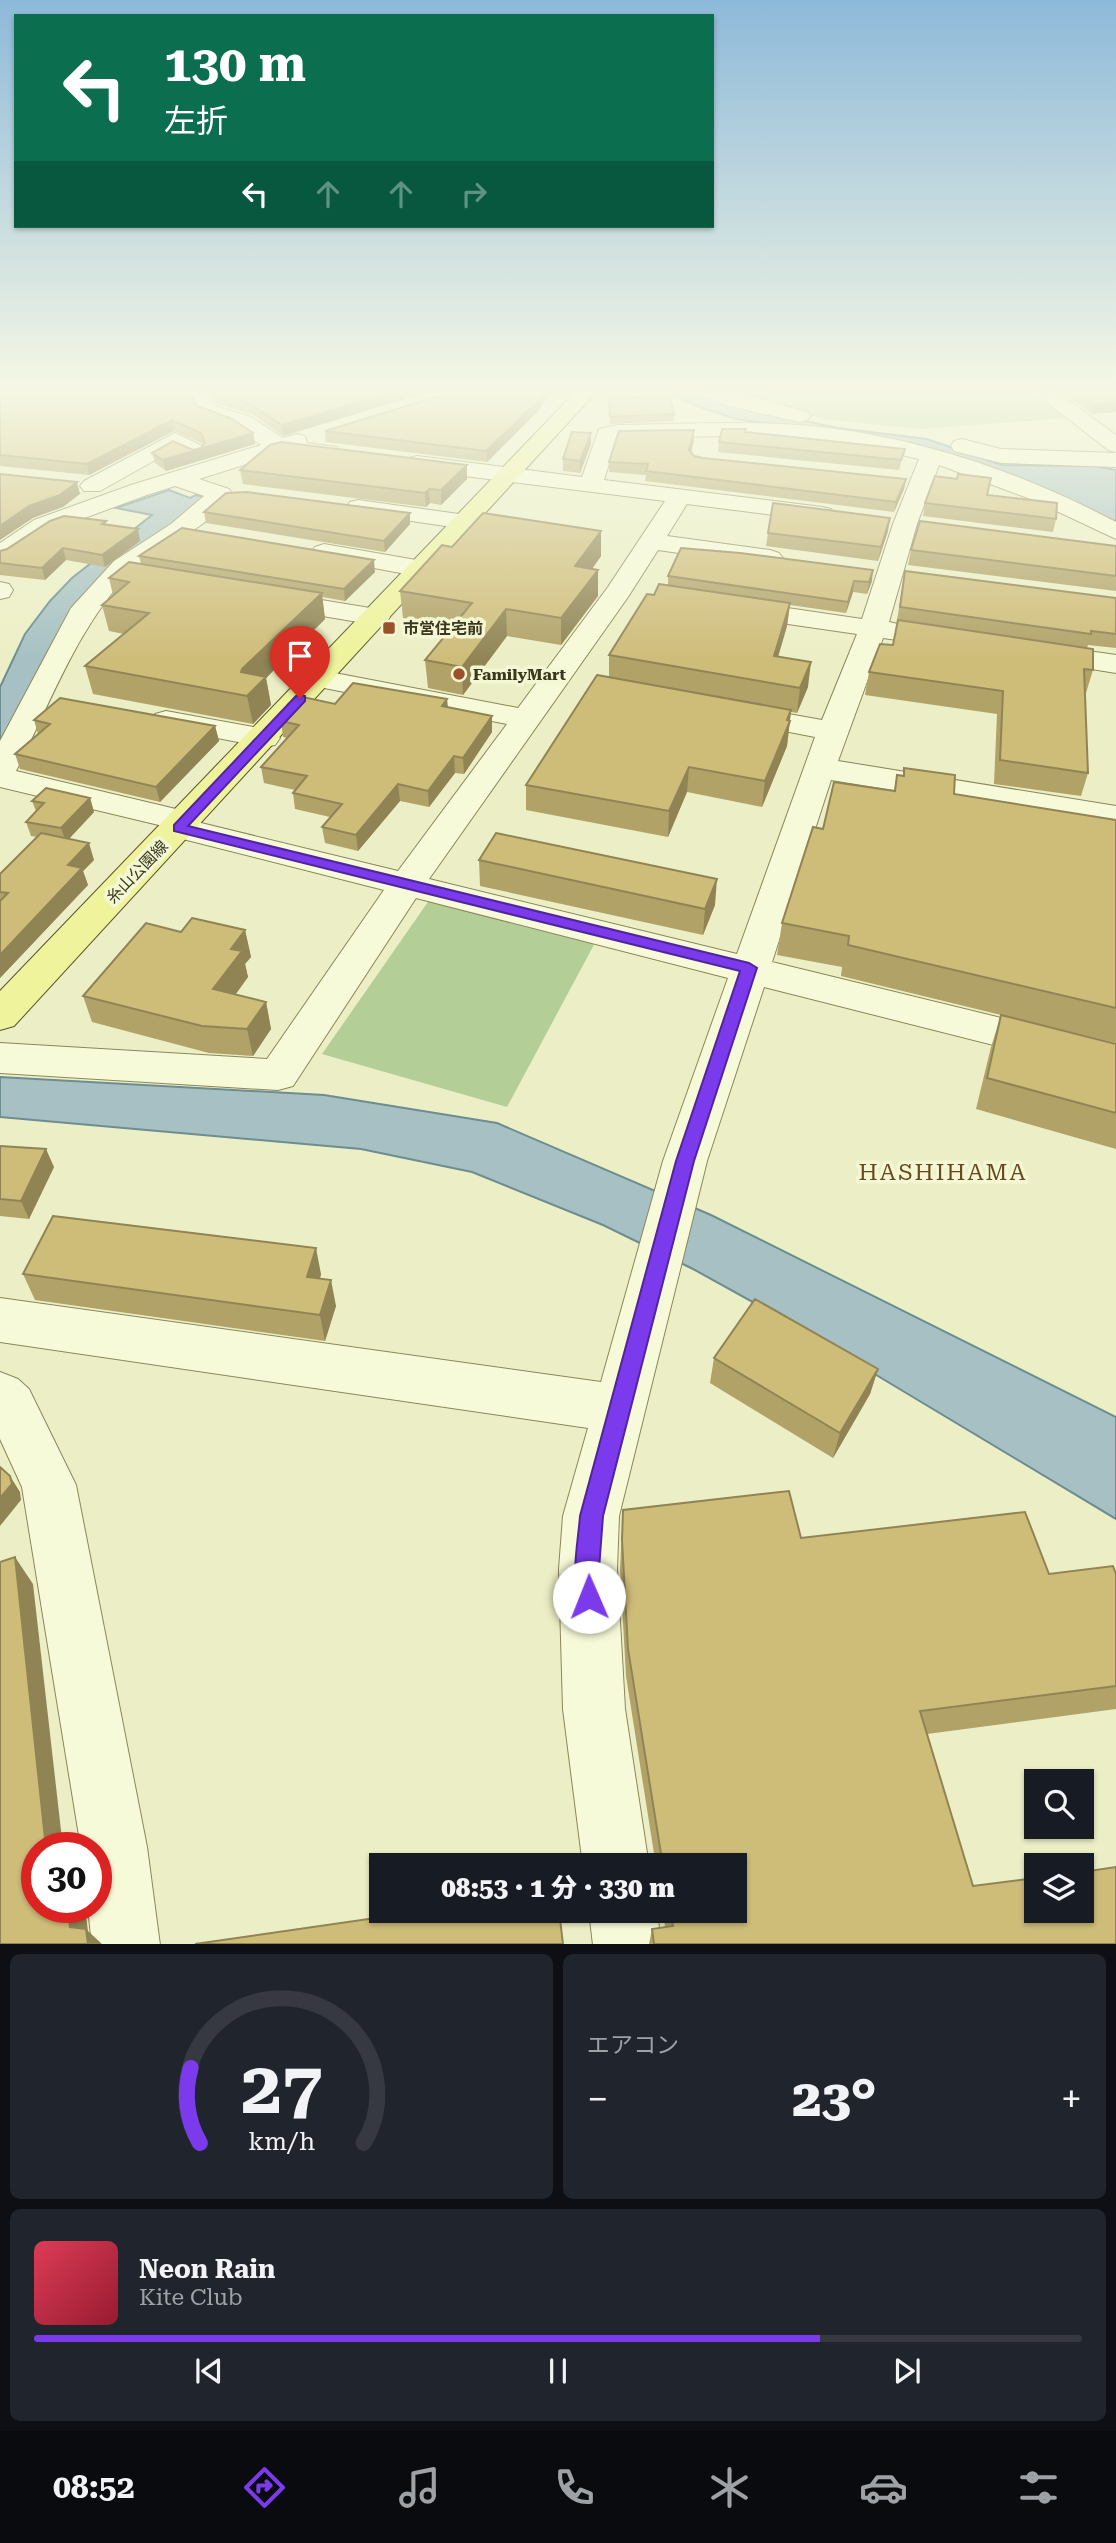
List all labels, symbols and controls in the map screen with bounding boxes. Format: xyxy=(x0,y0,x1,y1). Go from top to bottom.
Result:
text: 130 m xyxy=(164,36,306,93)
icon: left xyxy=(49,42,140,133)
text: 左折 xyxy=(164,102,228,140)
icon: left xyxy=(236,175,274,213)
icon: ahead xyxy=(309,175,347,213)
icon: ahead xyxy=(382,175,420,213)
icon: right xyxy=(455,175,493,213)
place label: 市営住宅前 xyxy=(403,619,483,638)
marker: 市営住宅前 xyxy=(381,620,397,636)
pin xyxy=(270,626,330,698)
icon: arrive xyxy=(281,637,319,675)
place label: FamilyMart xyxy=(473,665,566,684)
marker: FamilyMart xyxy=(451,666,467,682)
street label: 糸山公園線 xyxy=(102,837,172,907)
district label: HASHIHAMA xyxy=(858,1159,1028,1186)
position arrow xyxy=(552,1560,626,1634)
map controls xyxy=(1024,1769,1094,1923)
button: search xyxy=(1024,1769,1094,1839)
speed limit sign: 30 xyxy=(21,1832,112,1923)
button: layers xyxy=(1024,1853,1094,1923)
text: 08:53 · 1 分 · 330 m xyxy=(441,1873,675,1903)
text: エアコン xyxy=(587,2032,679,2059)
text: 27 xyxy=(241,2046,322,2131)
text: 23° xyxy=(792,2068,877,2129)
text: − xyxy=(587,2077,608,2121)
text: + xyxy=(1061,2077,1082,2121)
text: km/h xyxy=(248,2126,315,2155)
text: Neon Rain xyxy=(139,2254,275,2284)
text: Kite Club xyxy=(139,2284,243,2311)
icon: previous xyxy=(190,2352,228,2390)
icon: pause xyxy=(539,2352,577,2390)
icon: next xyxy=(888,2352,926,2390)
icon: directions xyxy=(240,2463,289,2512)
icon: music xyxy=(395,2463,444,2512)
icon: phone xyxy=(550,2463,599,2512)
icon: climate xyxy=(705,2463,754,2512)
icon: car xyxy=(859,2463,908,2512)
icon: filters xyxy=(1014,2463,1063,2512)
text: 08:52 xyxy=(53,2468,135,2506)

